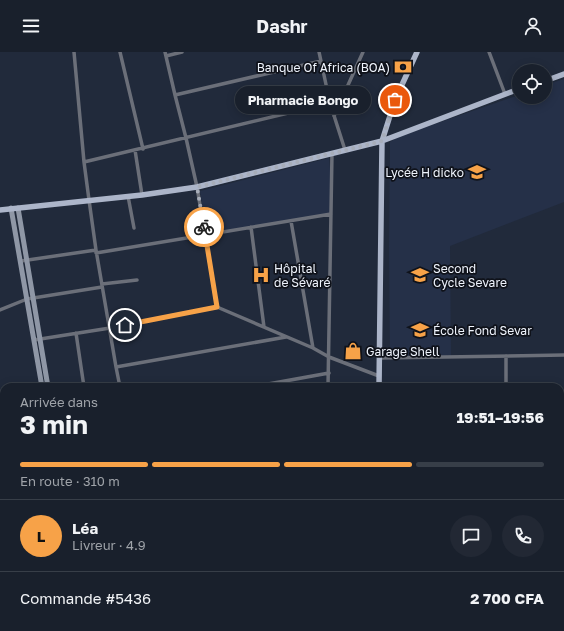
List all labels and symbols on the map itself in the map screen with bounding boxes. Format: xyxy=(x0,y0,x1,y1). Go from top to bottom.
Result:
bank icon: Banque Of Africa (BOA) xyxy=(393,57,413,77)
place label: Banque Of Africa (BOA) xyxy=(257,60,390,75)
pin xyxy=(378,83,412,117)
callout: Pharmacie Bongo xyxy=(235,86,371,114)
school or university icon: Lycée H dicko xyxy=(467,162,487,182)
place label: Lycée H dicko xyxy=(385,165,464,180)
courier xyxy=(184,207,224,247)
place label: Hôpital de Sévaré xyxy=(274,261,330,290)
place label: Second Cycle Sevare xyxy=(433,261,507,290)
hospital icon: Hôpital de Sévaré xyxy=(251,265,271,285)
school or university icon: Second Cycle Sevare xyxy=(410,265,430,285)
pin xyxy=(108,308,142,342)
school or university icon: École Fond Sevar xyxy=(410,320,430,340)
place label: École Fond Sevar xyxy=(433,323,532,338)
shop icon: Garage Shell xyxy=(343,341,363,361)
place label: Garage Shell xyxy=(366,344,440,359)

